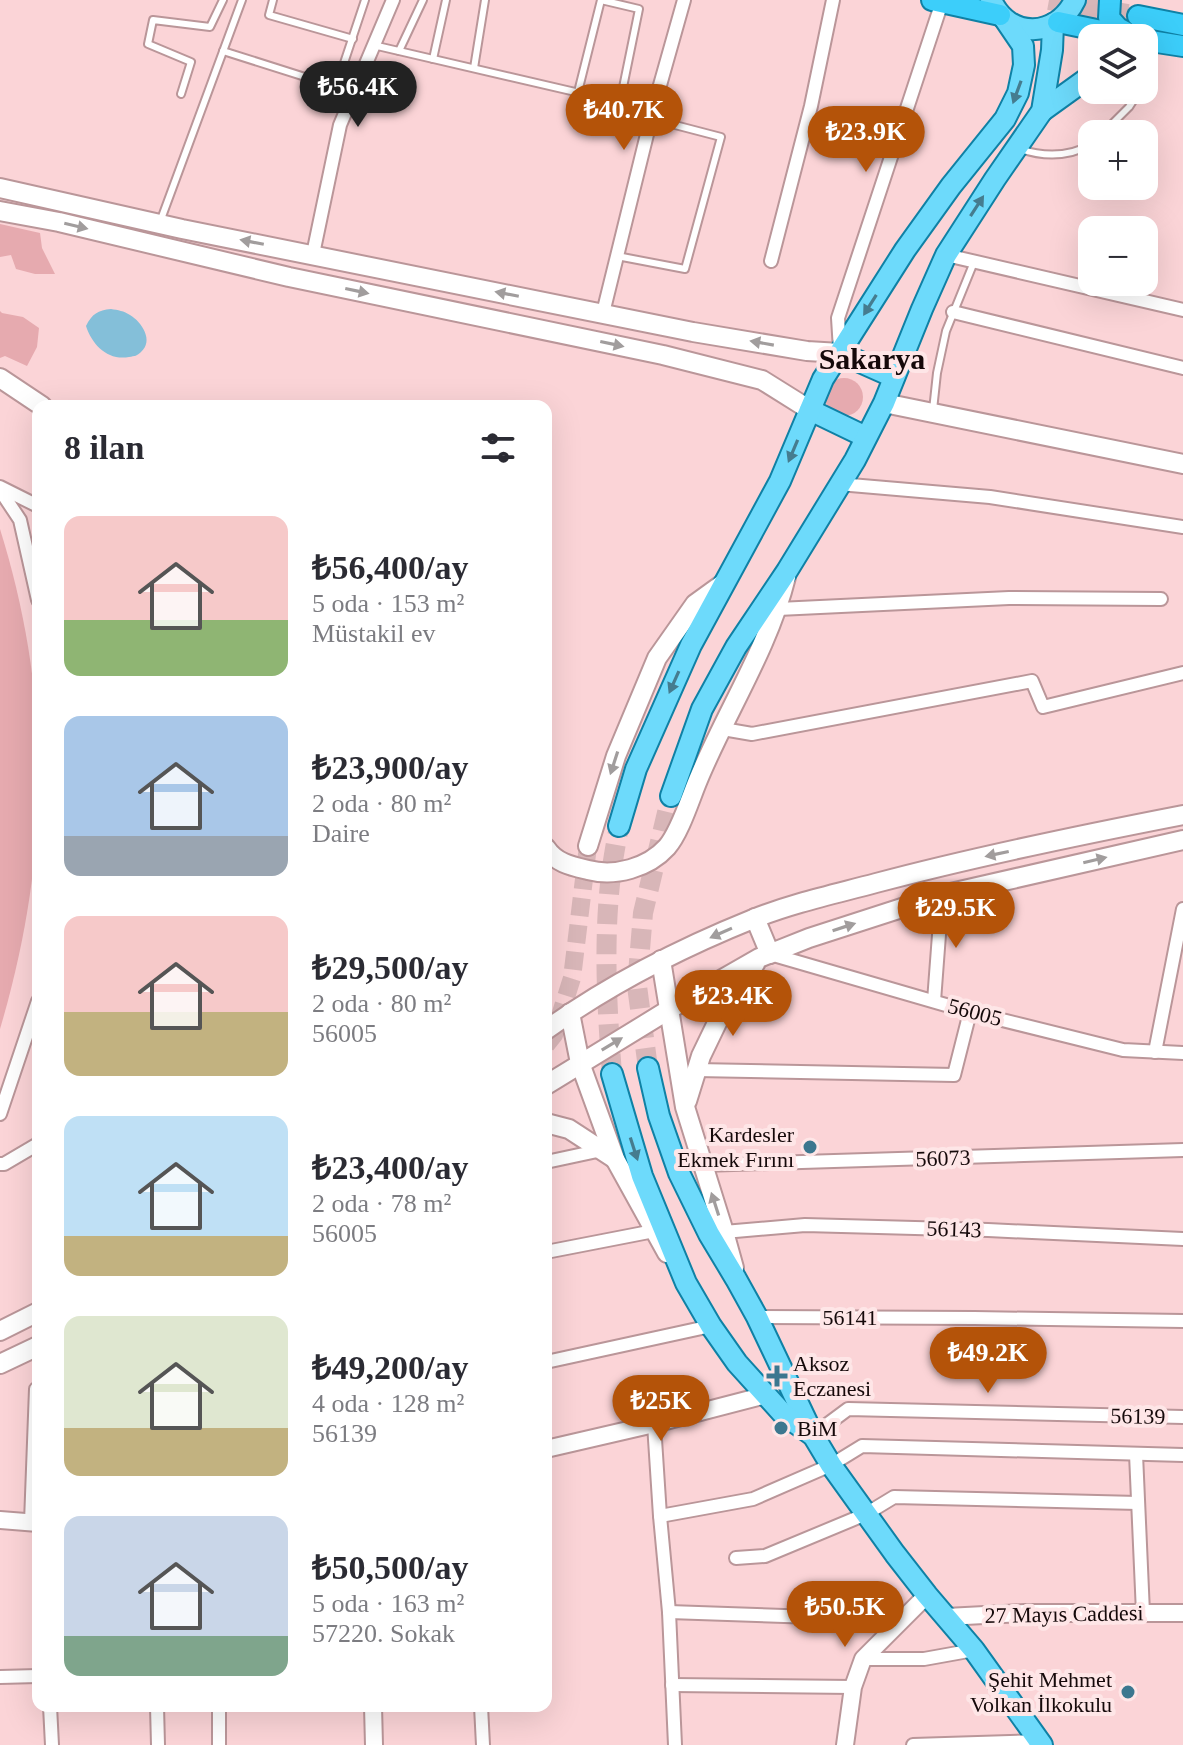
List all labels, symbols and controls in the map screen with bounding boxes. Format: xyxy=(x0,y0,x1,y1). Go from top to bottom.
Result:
map controls xyxy=(1078,24,1158,296)
button: layers xyxy=(1078,24,1158,104)
pin: ₺56.4K xyxy=(293,61,423,129)
text: ₺56.4K xyxy=(318,72,398,101)
one-way arrow xyxy=(1010,80,1023,104)
pin: ₺40.7K xyxy=(559,84,689,152)
text: ₺40.7K xyxy=(584,95,664,124)
pin: ₺23.9K xyxy=(801,106,931,174)
text: ₺23.9K xyxy=(826,117,906,146)
button: + xyxy=(1078,120,1158,200)
one-way arrow xyxy=(970,196,985,217)
button: − xyxy=(1078,216,1158,296)
one-way arrow xyxy=(64,221,89,233)
one-way arrow xyxy=(240,236,265,248)
one-way arrow xyxy=(345,285,370,298)
one-way arrow xyxy=(494,287,519,299)
one-way arrow xyxy=(863,294,877,316)
one-way arrow xyxy=(750,337,775,349)
one-way arrow xyxy=(599,338,624,351)
district label: Sakarya xyxy=(819,342,925,375)
icon: filters xyxy=(476,426,520,470)
text: 8 ilan xyxy=(64,429,144,466)
one-way arrow xyxy=(786,439,799,463)
icon: home xyxy=(128,548,224,644)
text: ₺56,400/ay xyxy=(312,549,468,586)
text: 5 oda · 153 m² xyxy=(312,589,464,618)
text: Müstakil ev xyxy=(312,619,436,648)
one-way arrow xyxy=(668,670,681,694)
icon: home xyxy=(128,748,224,844)
text: ₺23,900/ay xyxy=(312,749,468,786)
one-way arrow xyxy=(607,751,620,775)
text: 2 oda · 80 m² xyxy=(312,789,451,818)
text: Daire xyxy=(312,819,370,848)
one-way arrow xyxy=(984,848,1009,861)
one-way arrow xyxy=(1082,854,1107,866)
pin: ₺29.5K xyxy=(891,882,1021,950)
text: ₺29.5K xyxy=(916,893,996,922)
one-way arrow xyxy=(832,920,856,933)
one-way arrow xyxy=(709,926,732,940)
icon: home xyxy=(128,948,224,1044)
text: ₺29,500/ay xyxy=(312,949,468,986)
pin: ₺23.4K xyxy=(668,970,798,1038)
text: ₺23.4K xyxy=(693,981,773,1010)
text: 2 oda · 80 m² xyxy=(312,989,451,1018)
street label: 56005 xyxy=(945,993,1005,1031)
text: 56005 xyxy=(312,1019,377,1048)
one-way arrow xyxy=(601,1037,623,1051)
place label: Kardesler Ekmek Fırını xyxy=(677,1122,795,1172)
one-way arrow xyxy=(628,1138,641,1162)
marker: Kardesler Ekmek Fırını xyxy=(801,1138,819,1156)
street label: 56073 xyxy=(915,1145,971,1171)
icon: home xyxy=(128,1148,224,1244)
text: ₺23,400/ay xyxy=(312,1149,468,1186)
text: 2 oda · 78 m² xyxy=(312,1189,451,1218)
one-way arrow xyxy=(708,1191,721,1215)
street label: 56143 xyxy=(926,1216,982,1242)
text: 56005 xyxy=(312,1219,377,1248)
street label: 56141 xyxy=(823,1305,878,1330)
pin: ₺49.2K xyxy=(923,1327,1053,1395)
text: ₺49.2K xyxy=(948,1338,1028,1367)
icon: home xyxy=(128,1348,224,1444)
text: ₺49,200/ay xyxy=(312,1349,468,1386)
place label: Aksoz Eczanesi xyxy=(793,1351,871,1401)
marker: Aksoz Eczanesi xyxy=(768,1367,786,1385)
pin: ₺25K xyxy=(614,1375,708,1443)
text: ₺25K xyxy=(630,1386,692,1415)
text: 4 oda · 128 m² xyxy=(312,1389,464,1418)
street label: 56139 xyxy=(1110,1403,1166,1429)
place label: BiM xyxy=(797,1416,837,1441)
text: 56139 xyxy=(312,1419,377,1448)
marker: BiM xyxy=(772,1419,790,1437)
icon: home xyxy=(128,1548,224,1644)
text: ₺50,500/ay xyxy=(312,1549,468,1586)
pin: ₺50.5K xyxy=(780,1581,910,1649)
text: 5 oda · 163 m² xyxy=(312,1589,464,1618)
text: ₺50.5K xyxy=(805,1592,885,1621)
street label: 27 Mayıs Caddesi xyxy=(984,1600,1144,1628)
text: 57220. Sokak xyxy=(312,1619,455,1648)
place label: Şehit Mehmet Volkan İlkokulu xyxy=(970,1667,1112,1717)
marker: Şehit Mehmet Volkan İlkokulu xyxy=(1119,1683,1137,1701)

